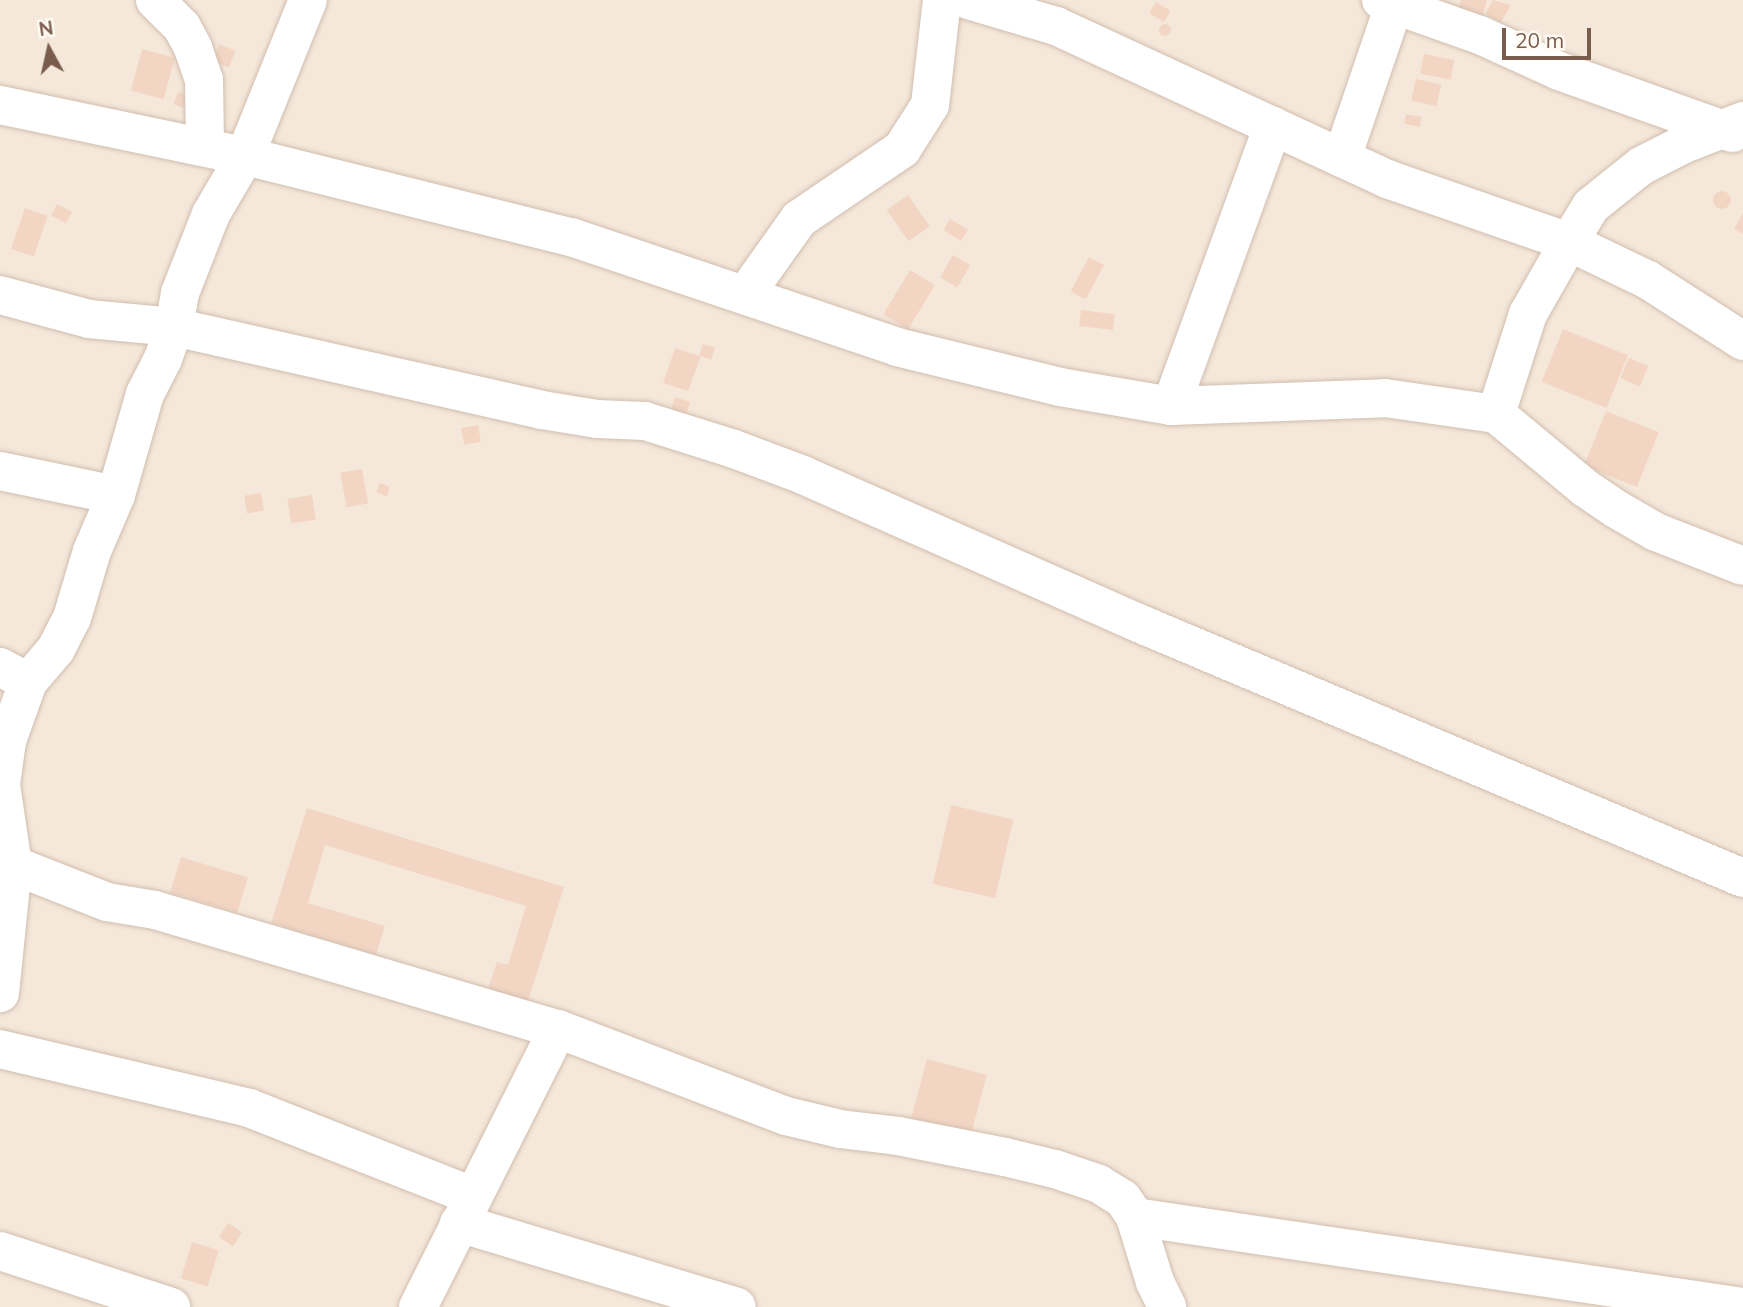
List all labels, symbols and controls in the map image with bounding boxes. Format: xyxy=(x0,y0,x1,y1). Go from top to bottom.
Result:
north arrow xyxy=(14,14,84,84)
scale bar xyxy=(1505,14,1594,58)
text: N xyxy=(37,15,55,41)
text: 20 m xyxy=(1515,27,1564,53)

